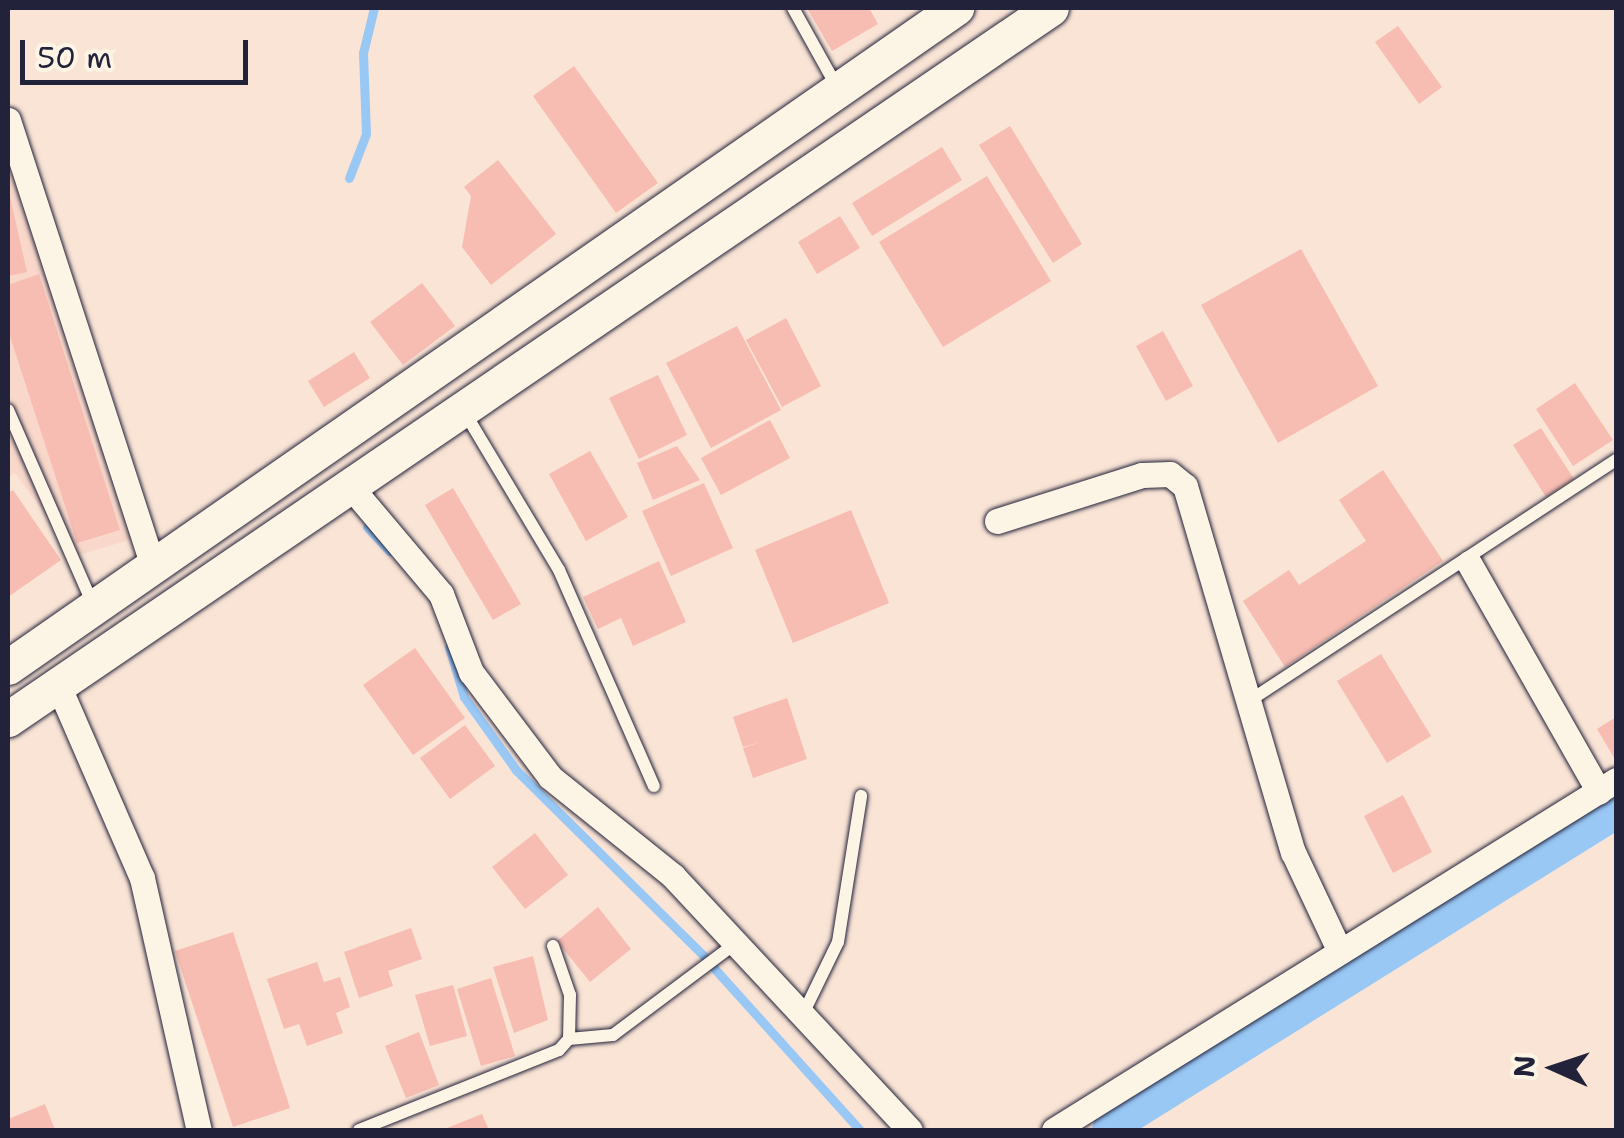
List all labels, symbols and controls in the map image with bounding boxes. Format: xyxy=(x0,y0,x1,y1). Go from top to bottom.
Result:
scale bar xyxy=(25,20,252,82)
text: 50 m xyxy=(37,37,112,78)
north arrow xyxy=(1504,1018,1604,1118)
text: N xyxy=(1504,1054,1544,1079)

